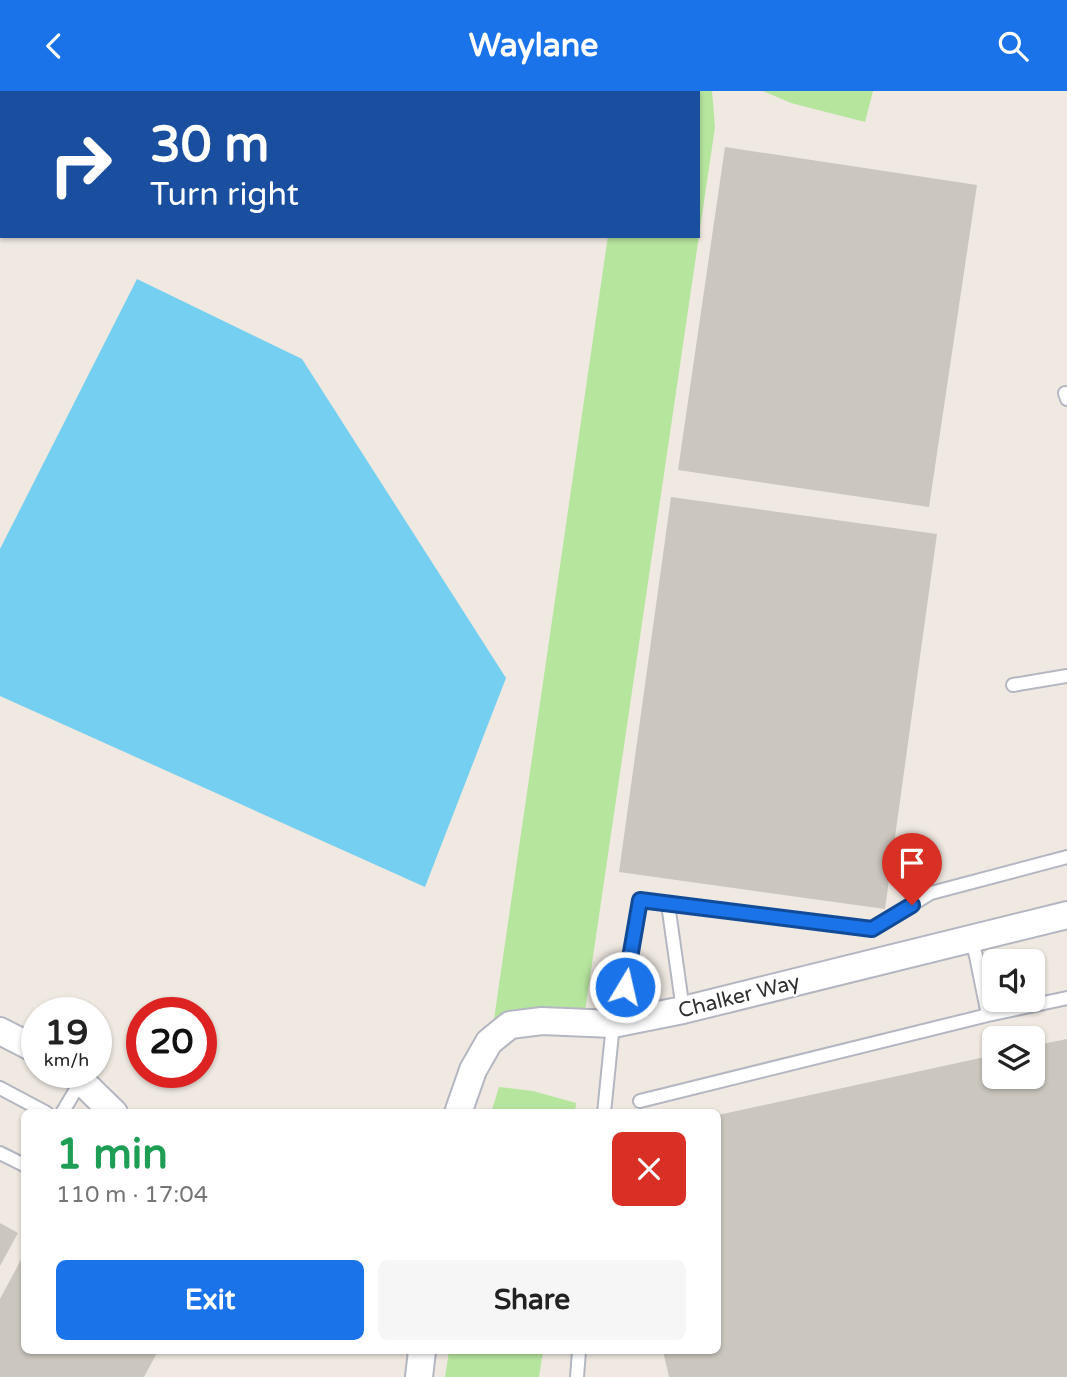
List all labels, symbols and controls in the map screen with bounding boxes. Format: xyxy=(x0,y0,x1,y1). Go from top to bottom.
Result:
icon: back xyxy=(35,27,73,65)
text: Waylane xyxy=(469,27,598,65)
icon: search xyxy=(994,27,1032,65)
text: 30 m xyxy=(150,116,269,175)
icon: right xyxy=(35,119,126,210)
text: Turn right xyxy=(150,176,299,214)
pin xyxy=(882,833,942,905)
icon: arrive xyxy=(893,844,931,882)
map controls xyxy=(982,949,1045,1089)
button: sound xyxy=(982,949,1045,1012)
position arrow xyxy=(588,950,662,1024)
street label: Chalker Way xyxy=(676,969,802,1024)
speed limit sign: 20 xyxy=(126,997,217,1088)
text: 19 xyxy=(45,1012,88,1054)
button: layers xyxy=(982,1026,1045,1089)
text: km/h xyxy=(44,1049,89,1071)
text: 1 min xyxy=(56,1129,168,1180)
button: close xyxy=(612,1132,686,1206)
text: 110 m · 17:04 xyxy=(56,1181,208,1209)
button: Exit xyxy=(56,1260,364,1340)
button: Share xyxy=(378,1260,686,1340)

